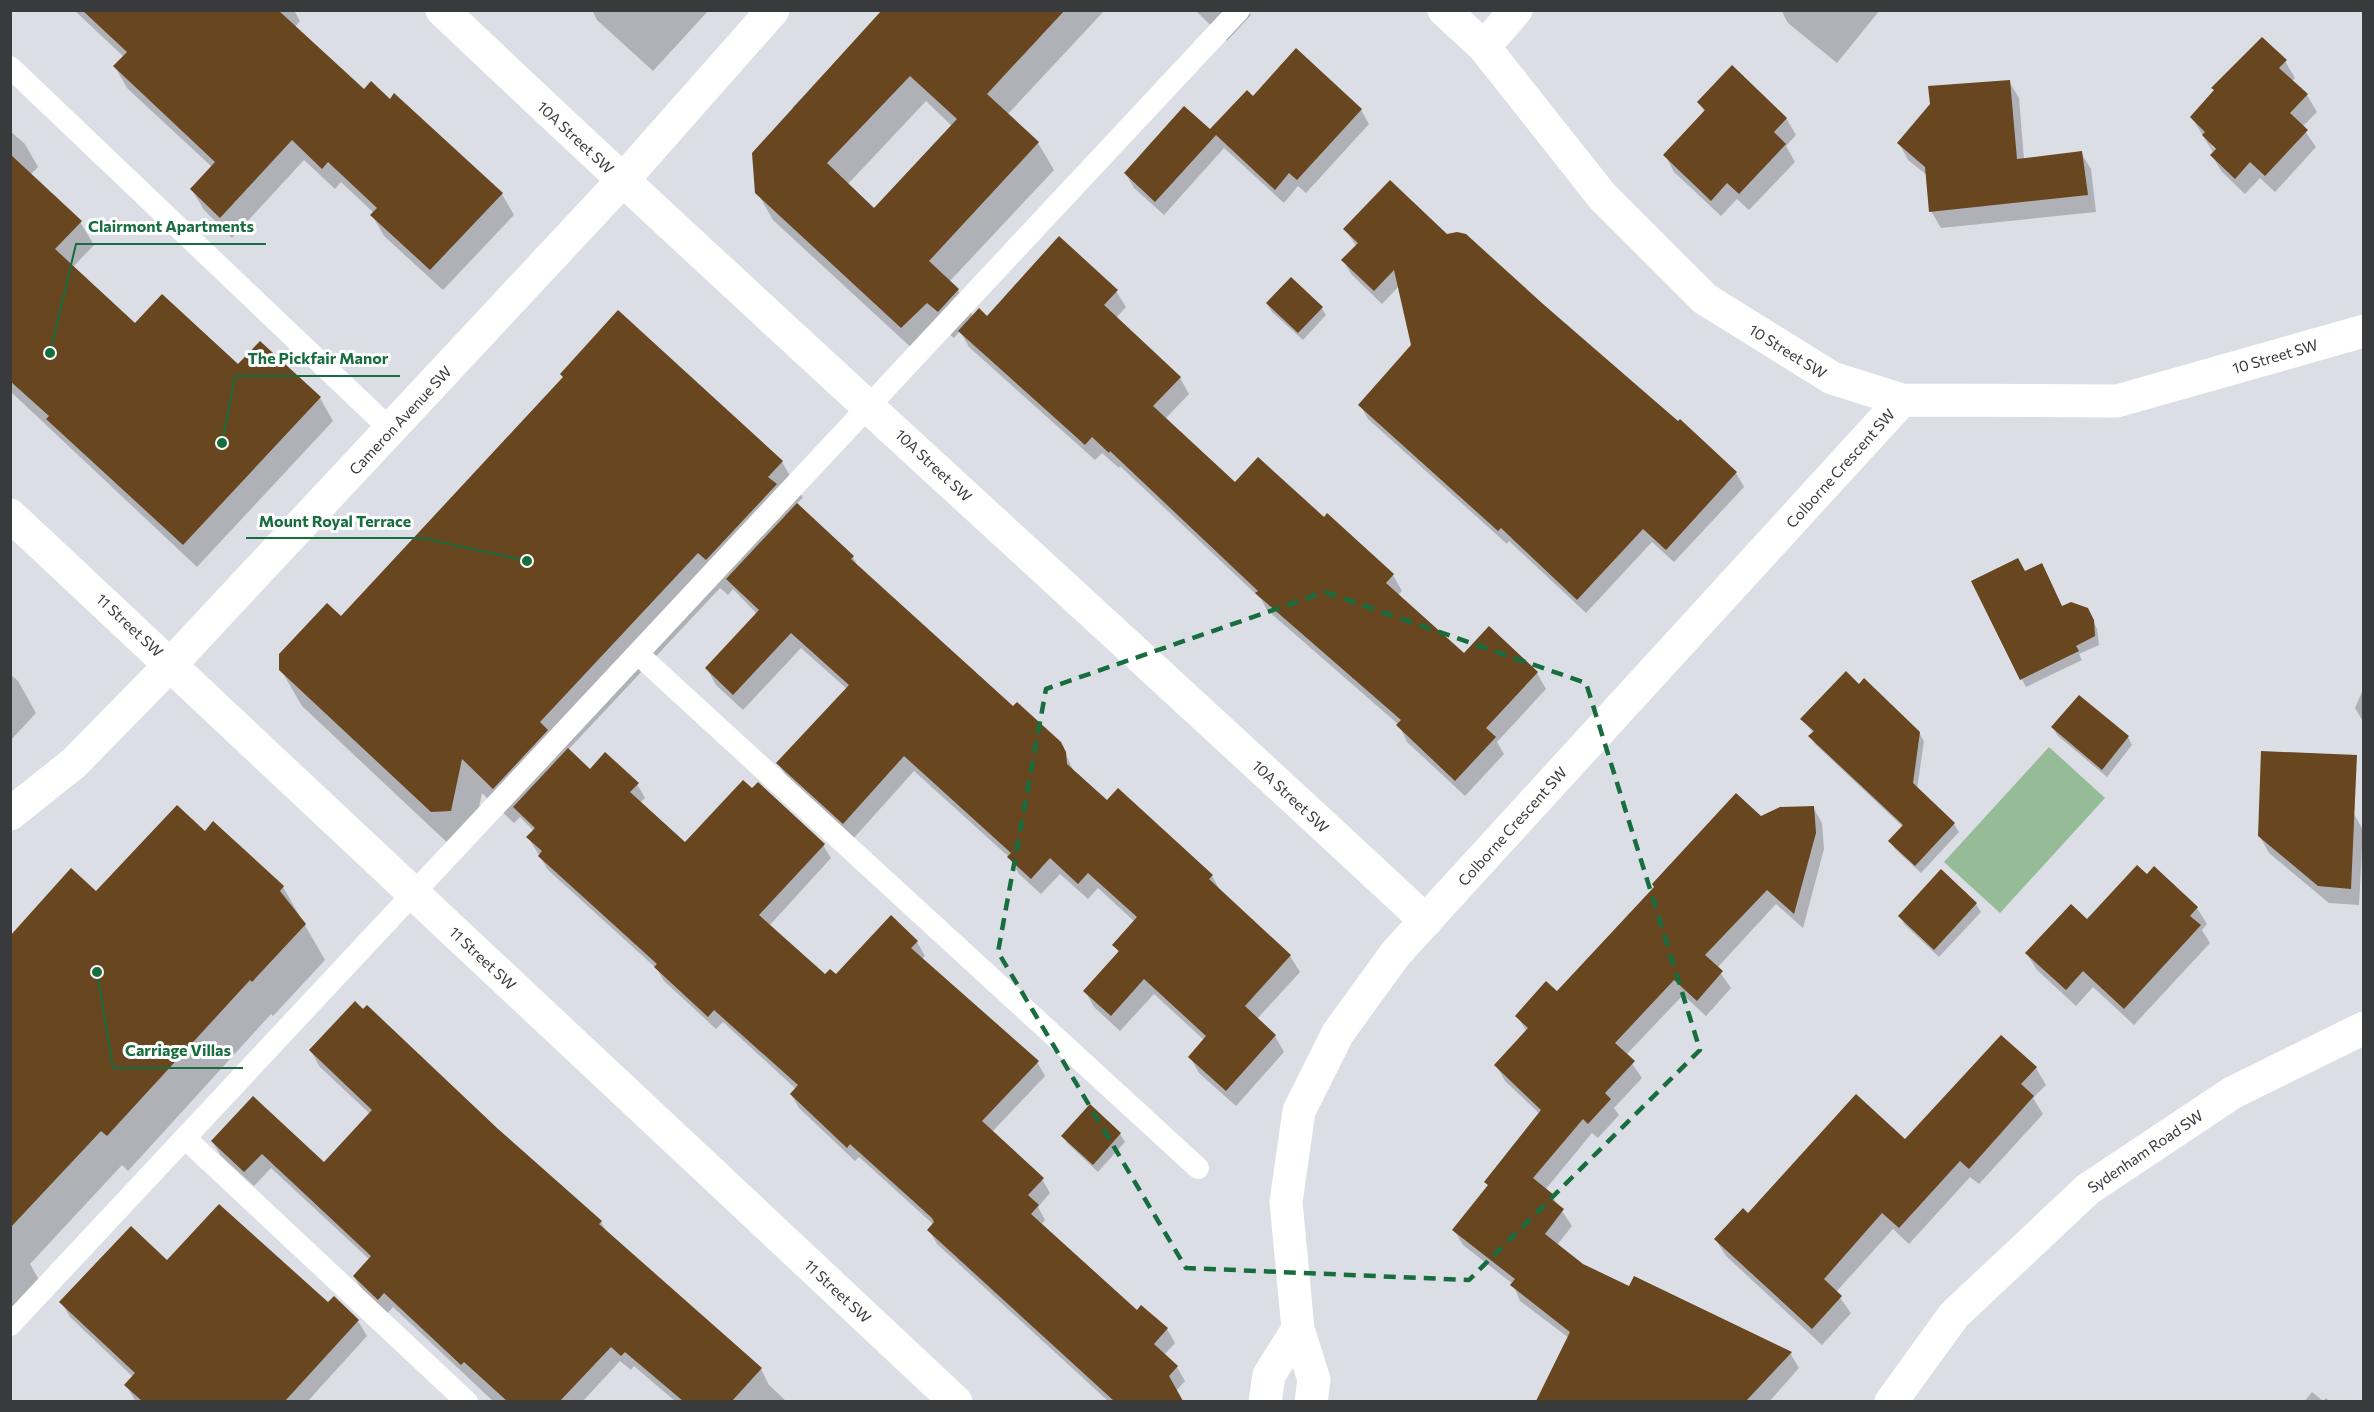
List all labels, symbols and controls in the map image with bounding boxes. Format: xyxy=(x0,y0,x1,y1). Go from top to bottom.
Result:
street label: 10A Street SW xyxy=(534,97,618,177)
callout: Clairmont Apartments xyxy=(76,210,266,244)
text: Clairmont Apartments xyxy=(88,216,254,235)
street label: 10 Street SW xyxy=(1746,320,1830,382)
street label: 10 Street SW xyxy=(2230,335,2320,377)
callout: The Pickfair Manor xyxy=(235,342,400,376)
text: The Pickfair Manor xyxy=(248,348,389,367)
street label: Cameron Avenue SW xyxy=(345,362,455,478)
street label: Colborne Crescent SW xyxy=(1782,405,1898,531)
street label: 10A Street SW xyxy=(892,425,976,505)
callout: Mount Royal Terrace xyxy=(246,504,423,538)
text: Mount Royal Terrace xyxy=(259,511,411,530)
street label: 11 Street SW xyxy=(93,590,167,660)
street label: 10A Street SW xyxy=(1249,756,1333,836)
street label: Colborne Crescent SW xyxy=(1454,763,1570,889)
street label: 11 Street SW xyxy=(446,923,520,993)
callout: Carriage Villas xyxy=(113,1034,243,1068)
text: Carriage Villas xyxy=(125,1040,231,1059)
street label: Sydenham Road SW xyxy=(2084,1106,2206,1196)
street label: 11 Street SW xyxy=(801,1256,875,1326)

